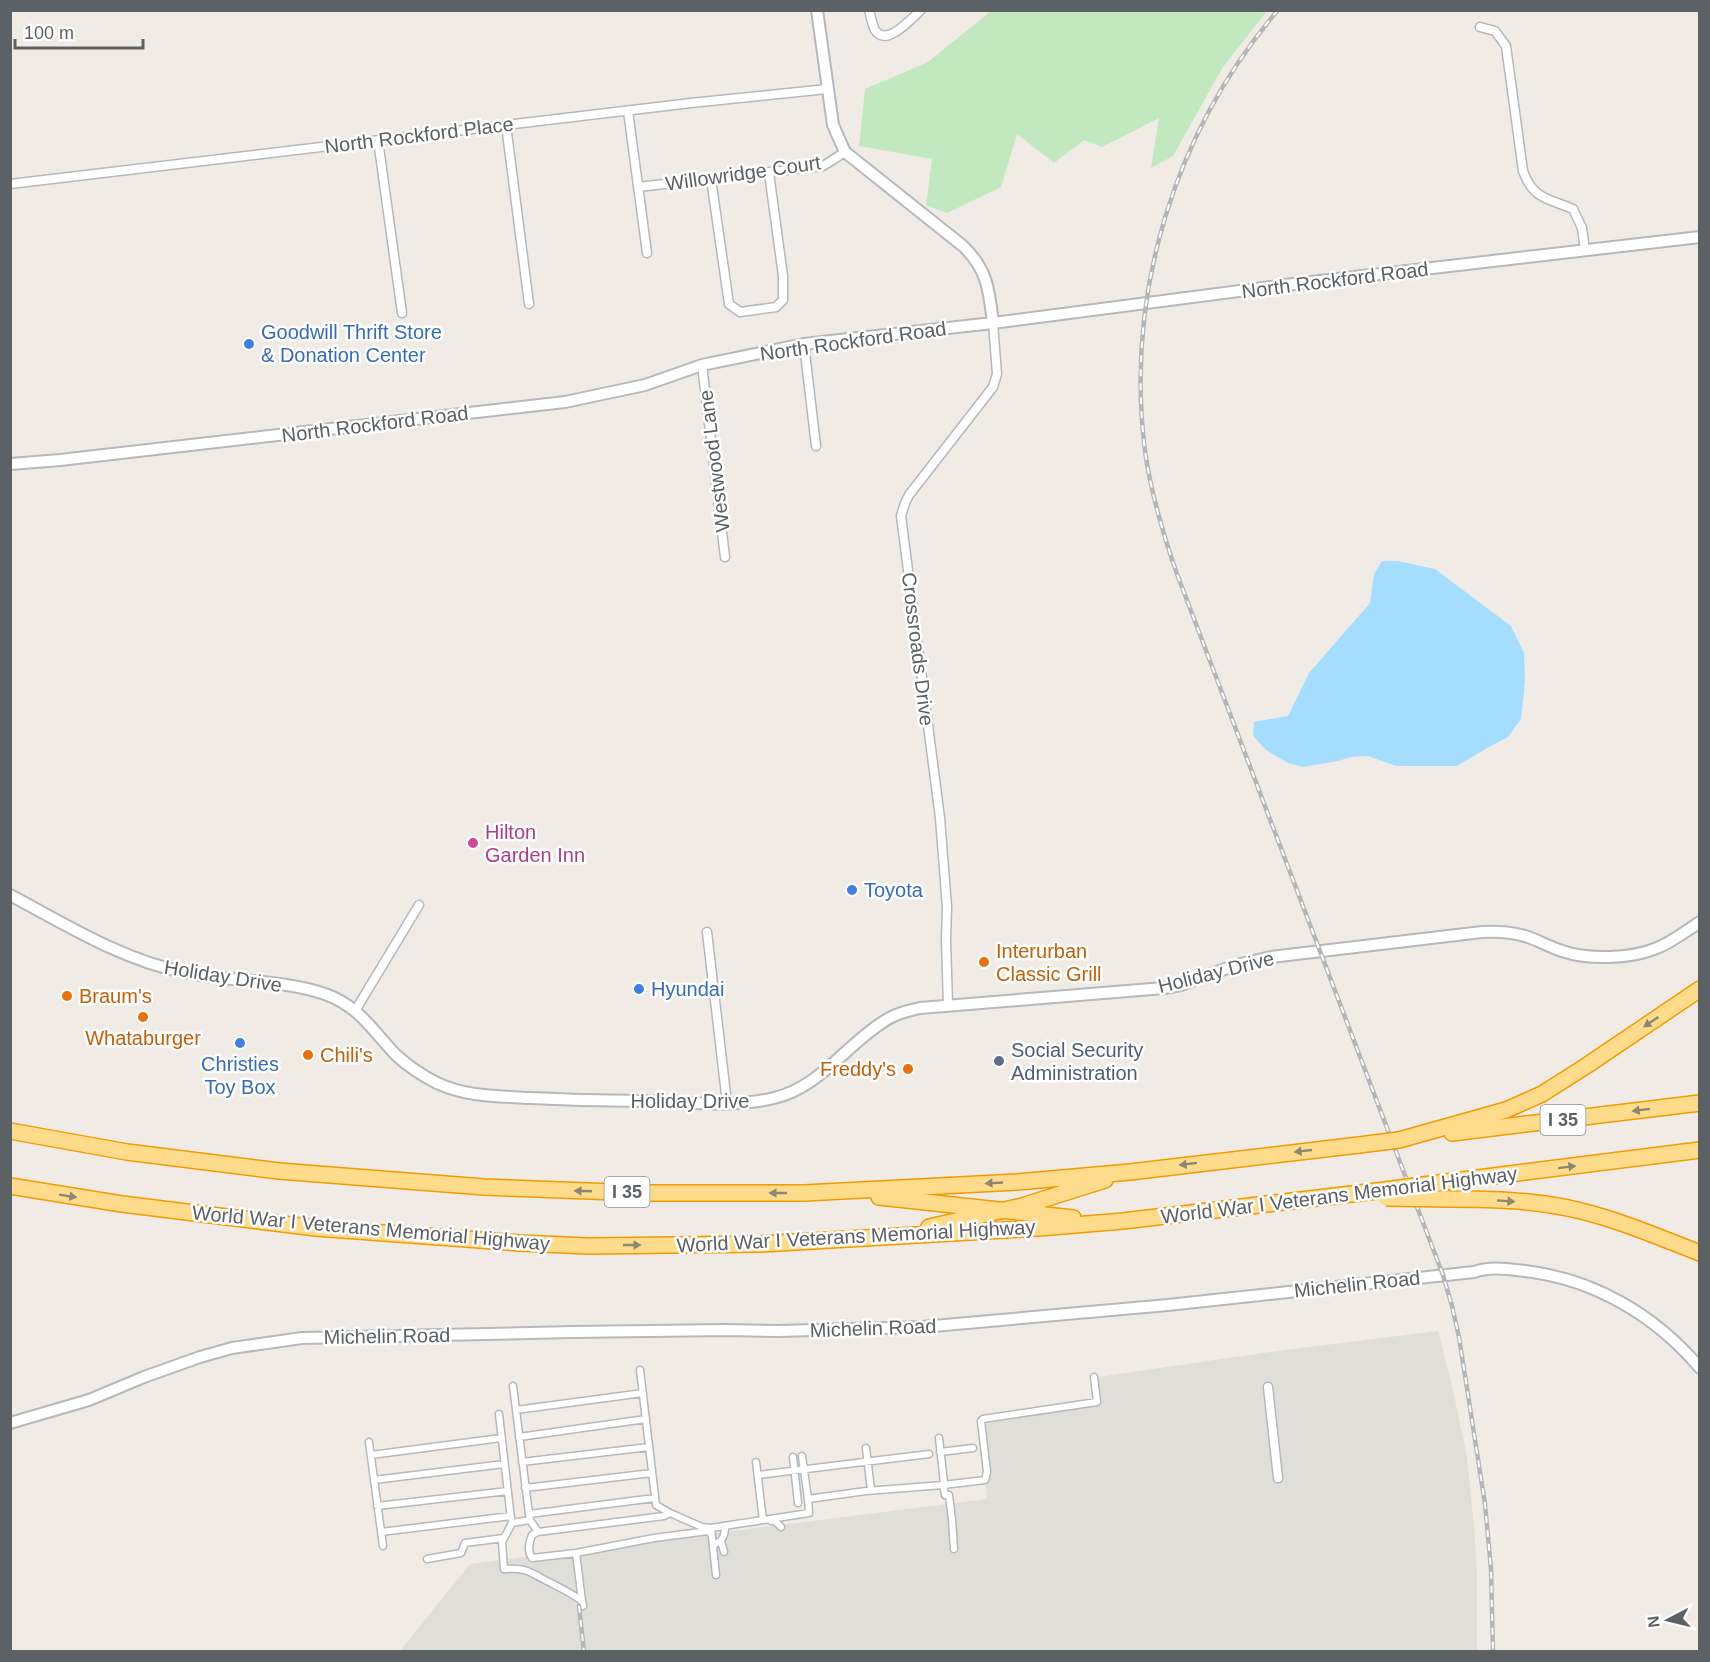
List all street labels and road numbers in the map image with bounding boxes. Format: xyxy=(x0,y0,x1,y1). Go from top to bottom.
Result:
street label: North Rockford Place xyxy=(323,112,515,158)
street label: Willowridge Court xyxy=(664,151,823,195)
street label: North Rockford Road xyxy=(1240,258,1430,302)
street label: North Rockford Road xyxy=(758,317,948,365)
street label: Westwood Lane xyxy=(694,389,734,533)
street label: North Rockford Road xyxy=(280,402,470,446)
street label: Crossroads Drive xyxy=(898,571,938,727)
street label: Holiday Drive xyxy=(1156,947,1276,997)
street label: Holiday Drive xyxy=(163,956,283,996)
street label: Holiday Drive xyxy=(631,1090,749,1112)
road number: I 35 xyxy=(1540,1105,1586,1135)
street label: World War I Veterans Memorial Highway xyxy=(1159,1162,1519,1228)
road number: I 35 xyxy=(604,1177,650,1207)
street label: World War I Veterans Memorial Highway xyxy=(191,1201,551,1255)
street label: World War I Veterans Memorial Highway xyxy=(676,1216,1036,1256)
street label: Michelin Road xyxy=(1293,1266,1421,1302)
street label: Michelin Road xyxy=(809,1315,937,1341)
street label: Michelin Road xyxy=(323,1324,451,1348)

